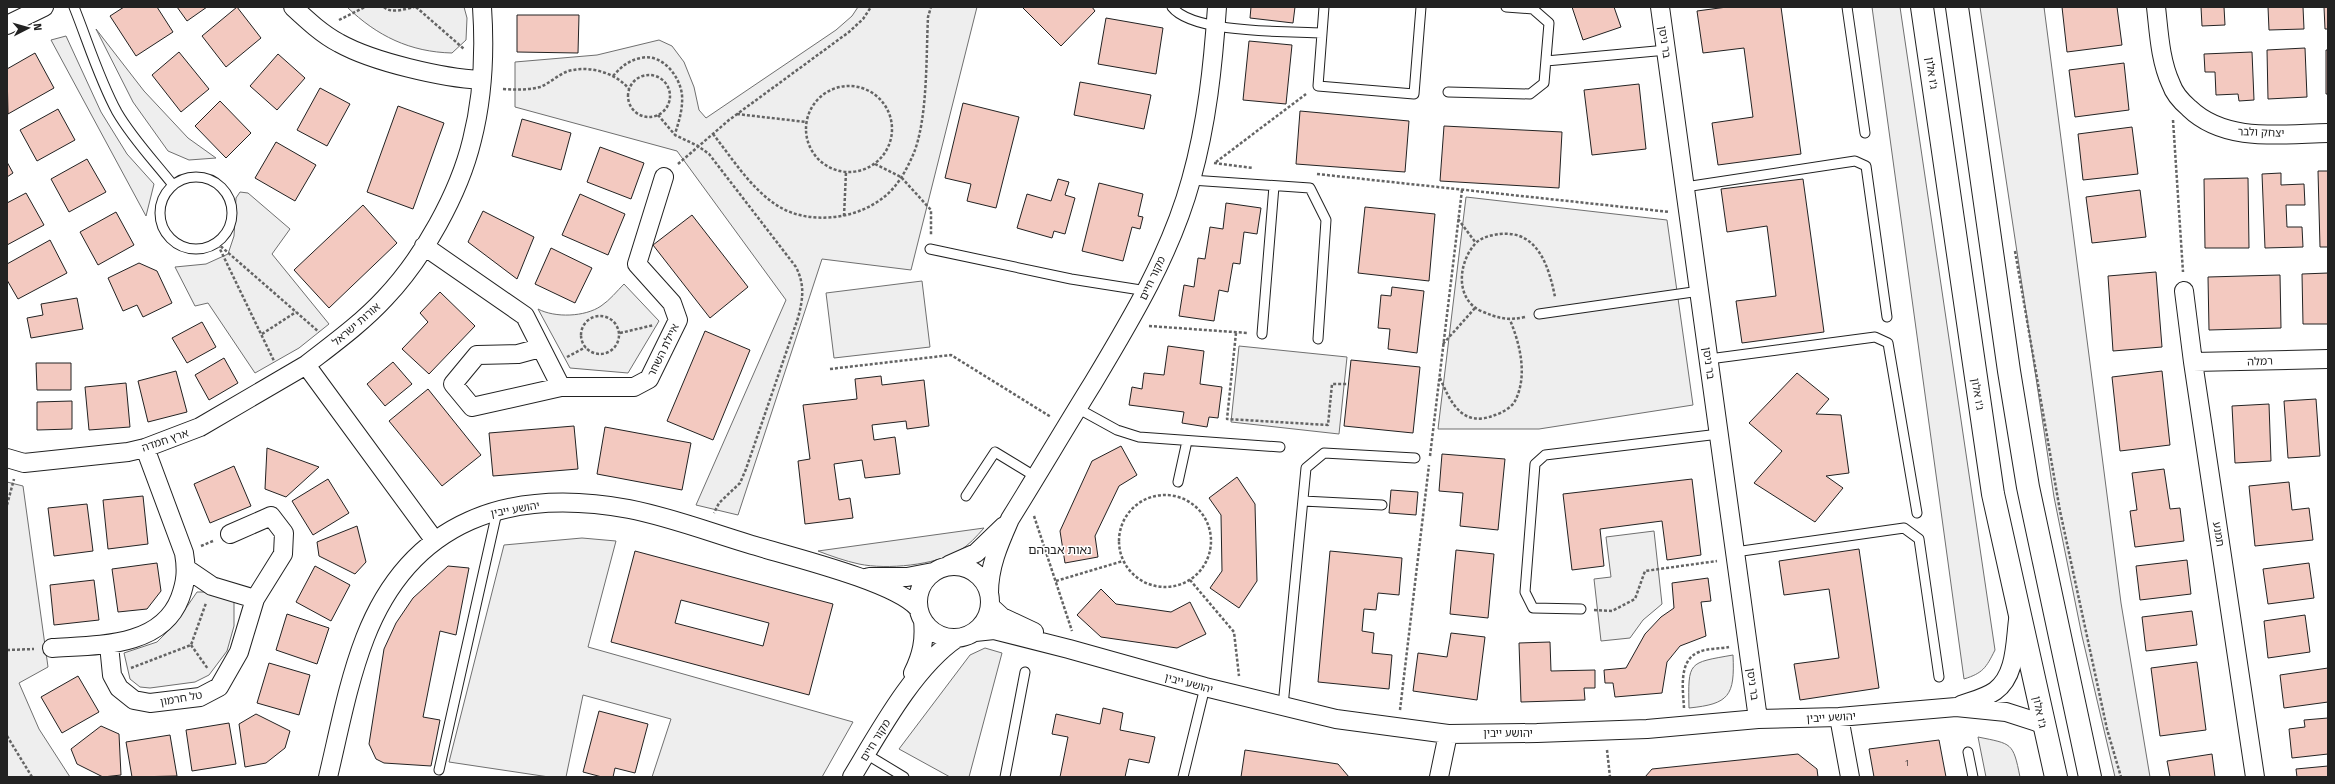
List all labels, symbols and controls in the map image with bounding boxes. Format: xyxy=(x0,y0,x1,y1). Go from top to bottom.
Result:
north arrow xyxy=(8,8,48,48)
text: N xyxy=(31,23,44,31)
street label: בר ניסן xyxy=(1656,25,1673,59)
street label: ג'ו אלון xyxy=(1923,56,1940,90)
street label: יצחק ולבר xyxy=(2237,125,2285,140)
street label: מקור חיים xyxy=(1137,254,1168,302)
street label: אורות ישראל xyxy=(330,300,383,349)
street label: איילת השחר xyxy=(645,322,682,379)
street label: בר ניסן xyxy=(1700,346,1717,380)
street label: רמלה xyxy=(2247,355,2273,368)
street label: ג'ו אלון xyxy=(1969,377,1986,411)
street label: ארץ חמדה xyxy=(140,426,190,455)
street label: יהושע ייבין xyxy=(490,499,541,520)
street label: תמנע xyxy=(2210,521,2227,548)
district label: נאות אברהם xyxy=(1028,543,1092,557)
street label: בר ניסן xyxy=(1744,667,1761,701)
street label: יהושע ייבין xyxy=(1163,671,1215,696)
street label: טל חרמון xyxy=(159,688,203,709)
street label: ג'ו אלון xyxy=(2030,695,2049,729)
street label: יהושע ייבין xyxy=(1806,710,1856,725)
street label: מקור חיים xyxy=(857,717,893,764)
street label: יהושע ייבין xyxy=(1483,727,1533,740)
house number: 1 xyxy=(1905,758,1909,768)

